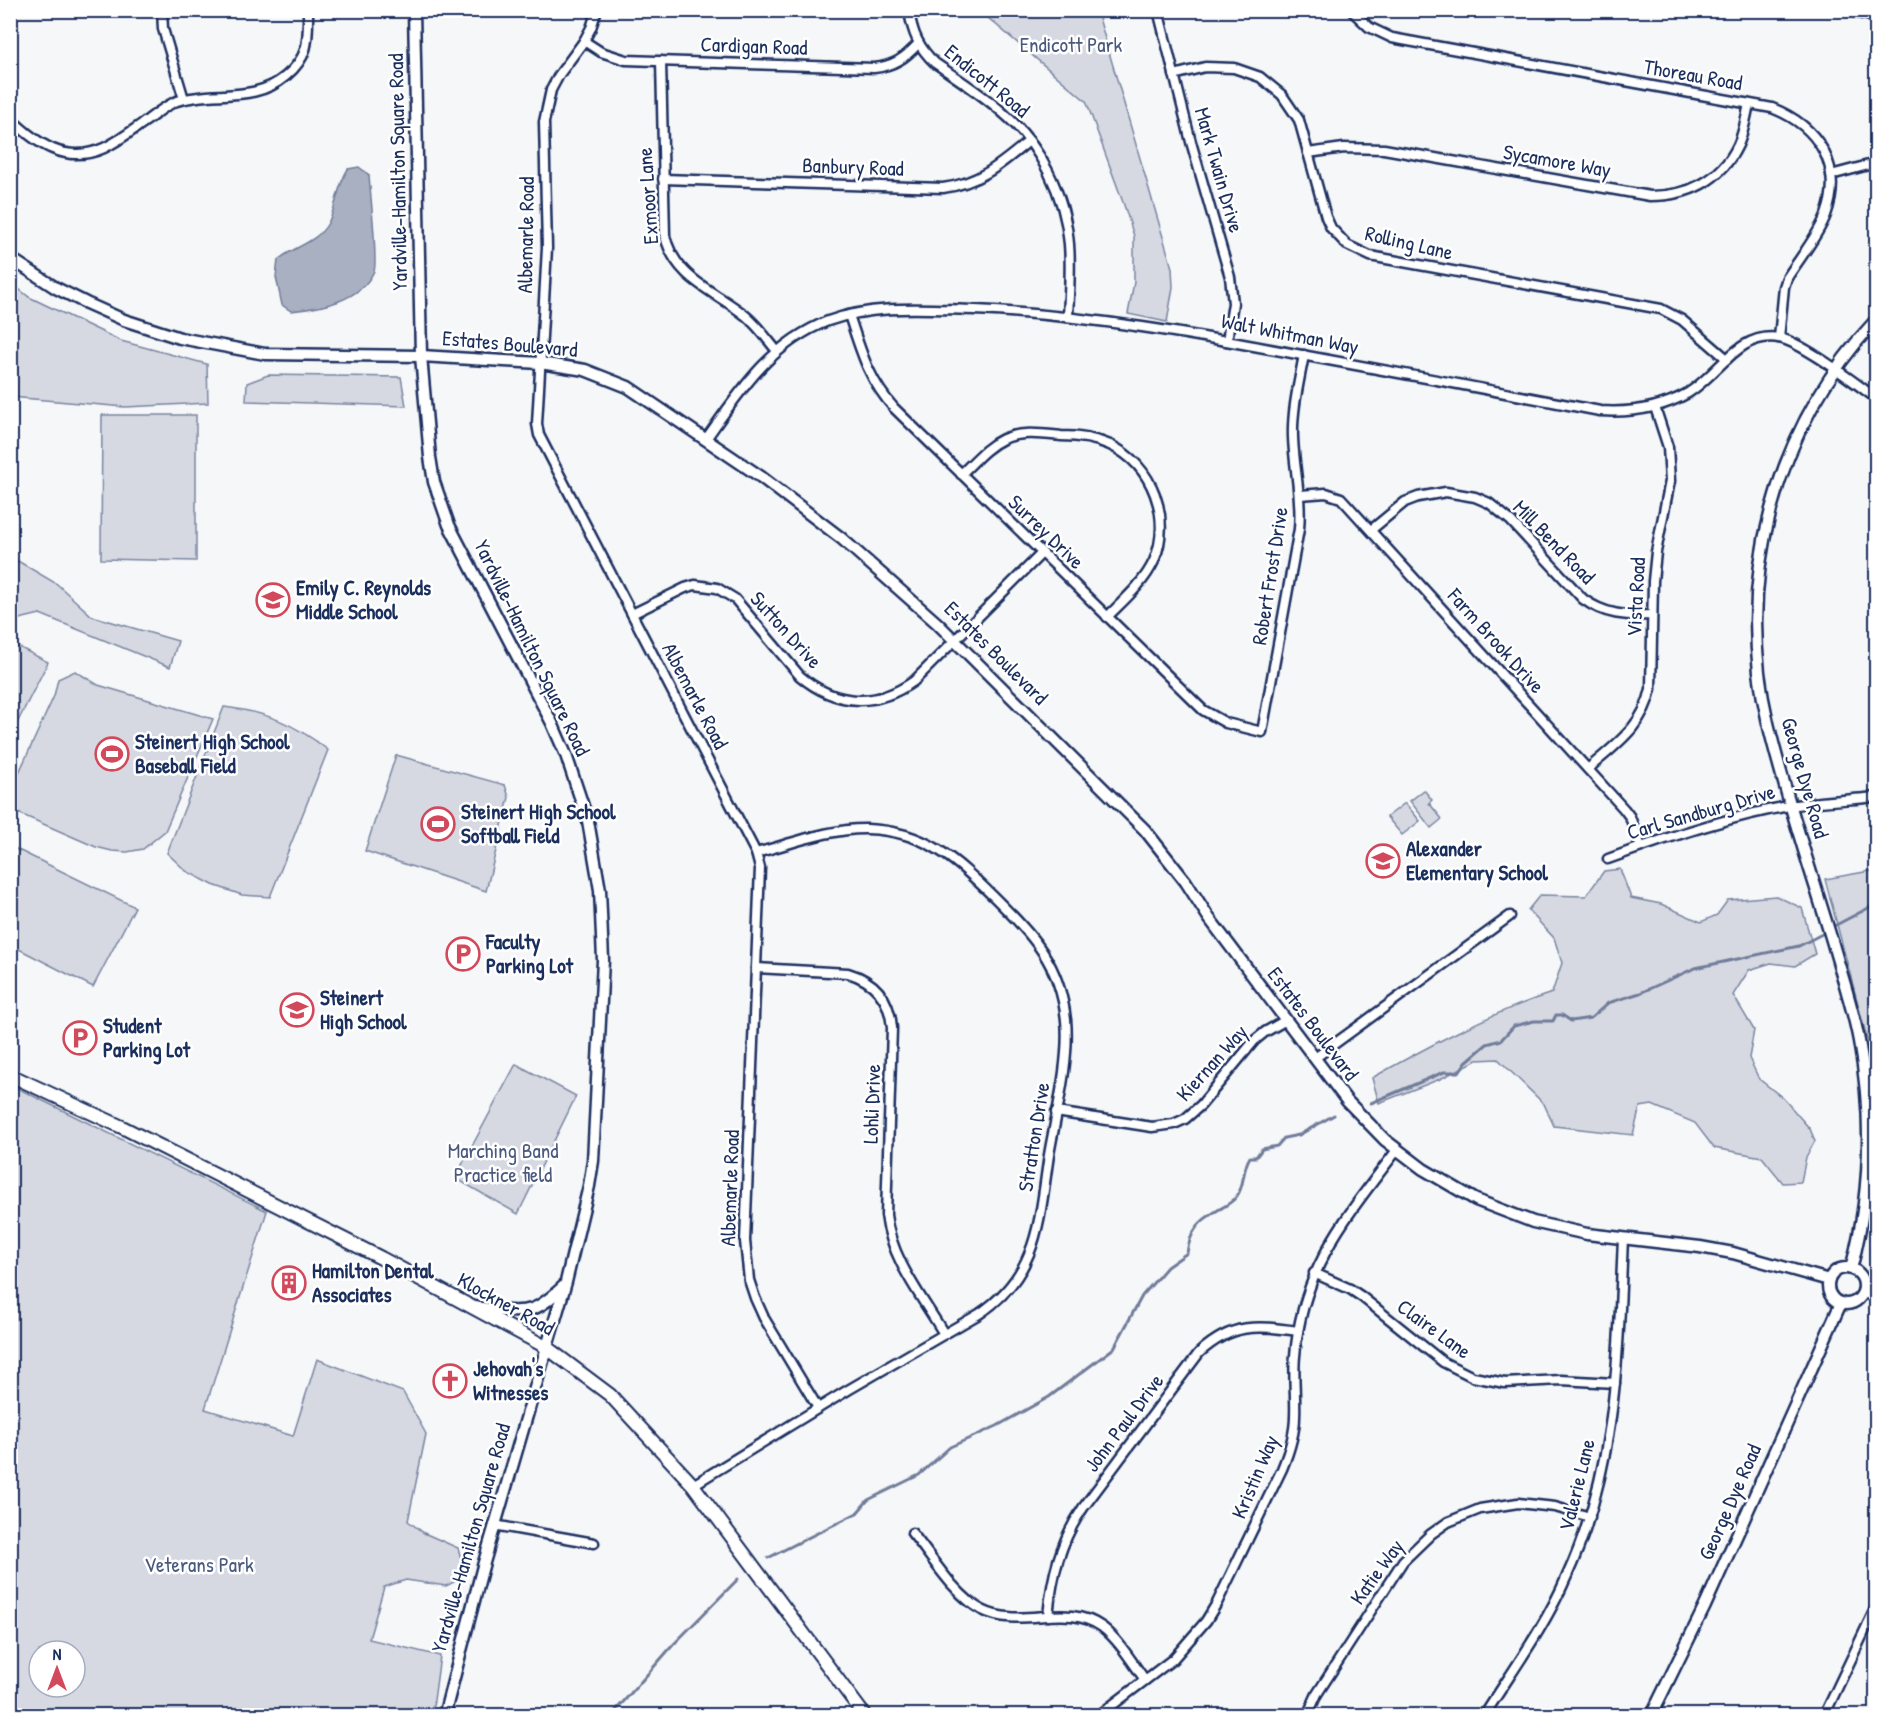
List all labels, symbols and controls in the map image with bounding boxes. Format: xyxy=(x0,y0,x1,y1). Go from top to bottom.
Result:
street label: Cardigan Road xyxy=(700,29,808,62)
park label: Endicott Park xyxy=(1020,30,1123,59)
street label: Endicott Road xyxy=(939,37,1036,124)
street label: Thoreau Road xyxy=(1642,52,1745,97)
street label: Yardville-Hamilton Square Road xyxy=(381,53,414,291)
street label: Mark Twain Drive xyxy=(1188,104,1251,236)
street label: Sycamore Way xyxy=(1501,137,1613,184)
street label: Exmoor Lane xyxy=(630,147,665,245)
street label: Banbury Road xyxy=(802,150,904,183)
street label: Albemarle Road xyxy=(510,176,541,294)
street label: Rolling Lane xyxy=(1362,218,1456,267)
street label: Walt Whitman Way xyxy=(1219,306,1361,361)
street label: Estates Boulevard xyxy=(441,323,579,364)
street label: Surrey Drive xyxy=(1002,488,1091,575)
street label: Mill Bend Road xyxy=(1507,493,1602,590)
street label: Robert Frost Drive xyxy=(1244,505,1295,647)
street label: Yardville-Hamilton Square Road xyxy=(467,535,597,761)
street label: Vista Road xyxy=(1619,557,1652,637)
place label: Emily C. Reynolds Middle School xyxy=(296,573,431,626)
street label: Farm Brook Drive xyxy=(1441,581,1551,699)
school or university icon: Emily C. Reynolds Middle School xyxy=(255,582,291,618)
street label: Sutton Drive xyxy=(744,585,829,675)
street label: Estates Boulevard xyxy=(938,594,1055,711)
street label: Albemarle Road xyxy=(655,637,736,754)
street label: George Dye Road xyxy=(1774,714,1837,841)
place label: Steinert High School Baseball Field xyxy=(135,727,290,780)
sports icon: Steinert High School Baseball Field xyxy=(94,736,130,772)
street label: Carl Sandburg Drive xyxy=(1624,777,1778,846)
place label: Steinert High School Softball Field xyxy=(461,797,616,850)
sports icon: Steinert High School Softball Field xyxy=(420,806,456,842)
place label: Alexander Elementary School xyxy=(1406,834,1548,888)
school or university icon: Alexander Elementary School xyxy=(1365,843,1401,879)
place label: Faculty Parking Lot xyxy=(485,927,574,981)
parking icon: Faculty Parking Lot xyxy=(445,936,481,972)
street label: Estates Boulevard xyxy=(1261,961,1366,1087)
place label: Steinert High School xyxy=(320,983,407,1037)
school or university icon: Steinert High School xyxy=(279,992,315,1028)
place label: Student Parking Lot xyxy=(103,1011,191,1065)
street label: Kiernan Way xyxy=(1169,1018,1254,1107)
parking icon: Student Parking Lot xyxy=(62,1020,98,1056)
street label: Lohli Drive xyxy=(856,1064,887,1144)
street label: Stratton Drive xyxy=(1011,1080,1056,1193)
street label: Albemarle Road xyxy=(713,1129,746,1247)
park label: Marching Band Practice field xyxy=(448,1136,558,1189)
place label: Hamilton Dental Associates xyxy=(312,1256,434,1309)
building icon: Hamilton Dental Associates xyxy=(271,1265,307,1301)
street label: Klockner Road xyxy=(452,1265,560,1342)
street label: Claire Lane xyxy=(1391,1292,1477,1365)
place label: Jehovah's Witnesses xyxy=(473,1354,548,1407)
church icon: Jehovah's Witnesses xyxy=(432,1363,468,1399)
street label: John Paul Drive xyxy=(1077,1368,1170,1478)
street label: Yardville-Hamilton Square Road xyxy=(424,1420,517,1656)
street label: Kristin Way xyxy=(1224,1430,1285,1523)
street label: Valerie Lane xyxy=(1551,1436,1602,1534)
street label: George Dye Road xyxy=(1691,1439,1768,1564)
street label: Katie Way xyxy=(1343,1533,1410,1610)
park label: Veterans Park xyxy=(144,1550,254,1579)
north arrow xyxy=(27,1639,87,1699)
text: N xyxy=(53,1643,62,1665)

